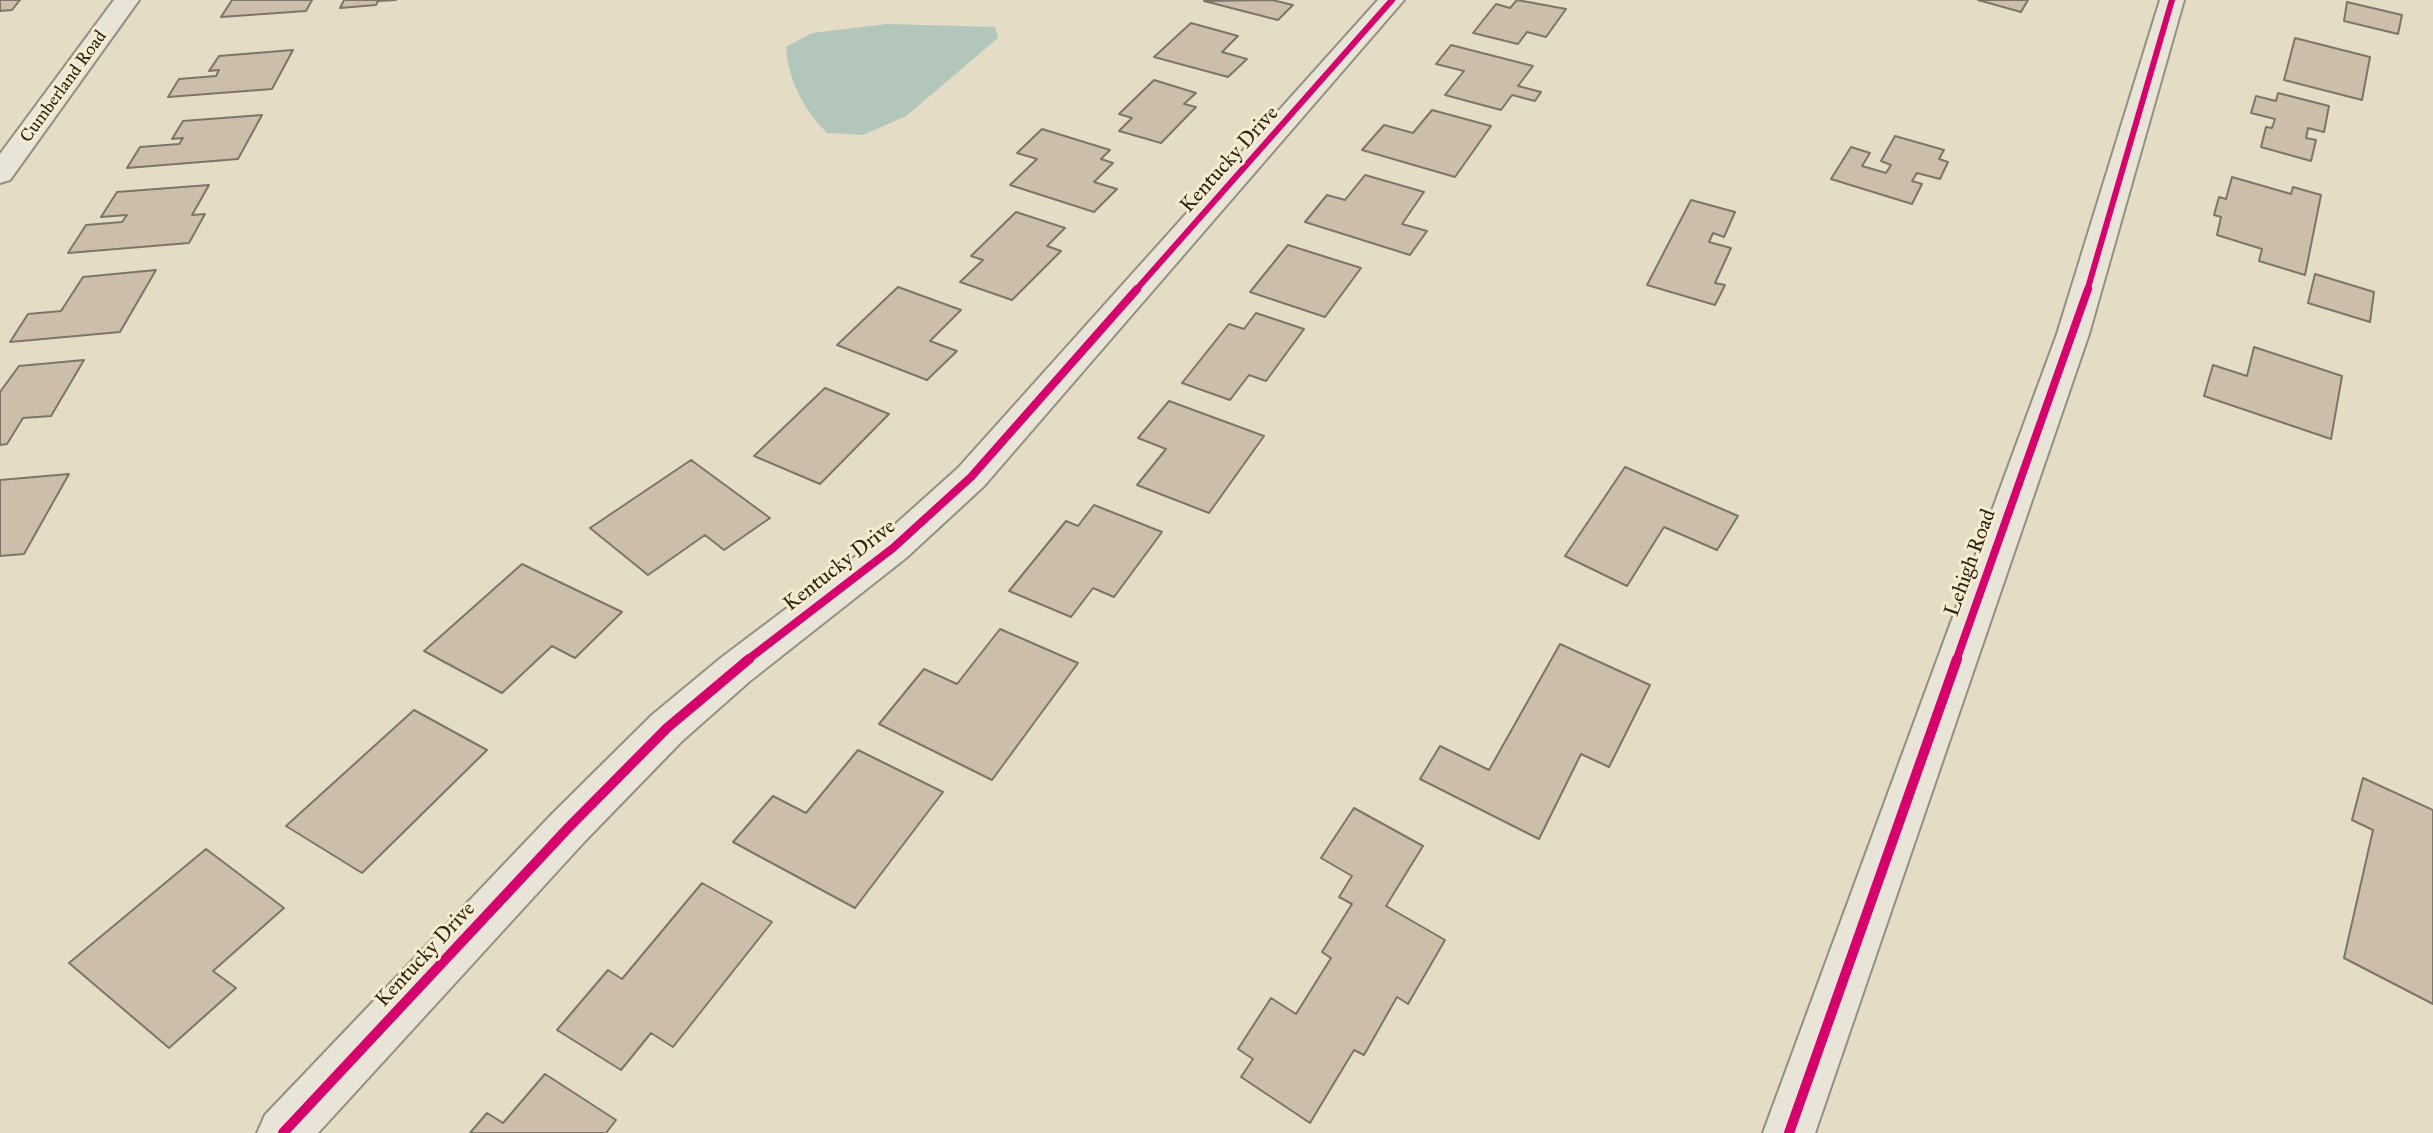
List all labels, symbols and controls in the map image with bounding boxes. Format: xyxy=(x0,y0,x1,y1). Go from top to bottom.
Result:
street label: Cumberland Road xyxy=(16,27,112,147)
street label: Kentucky Drive xyxy=(1176,101,1284,219)
street label: Lehigh Road xyxy=(1940,506,2002,620)
street label: Kentucky Drive xyxy=(779,515,901,617)
street label: Kentucky Drive xyxy=(371,897,481,1013)

